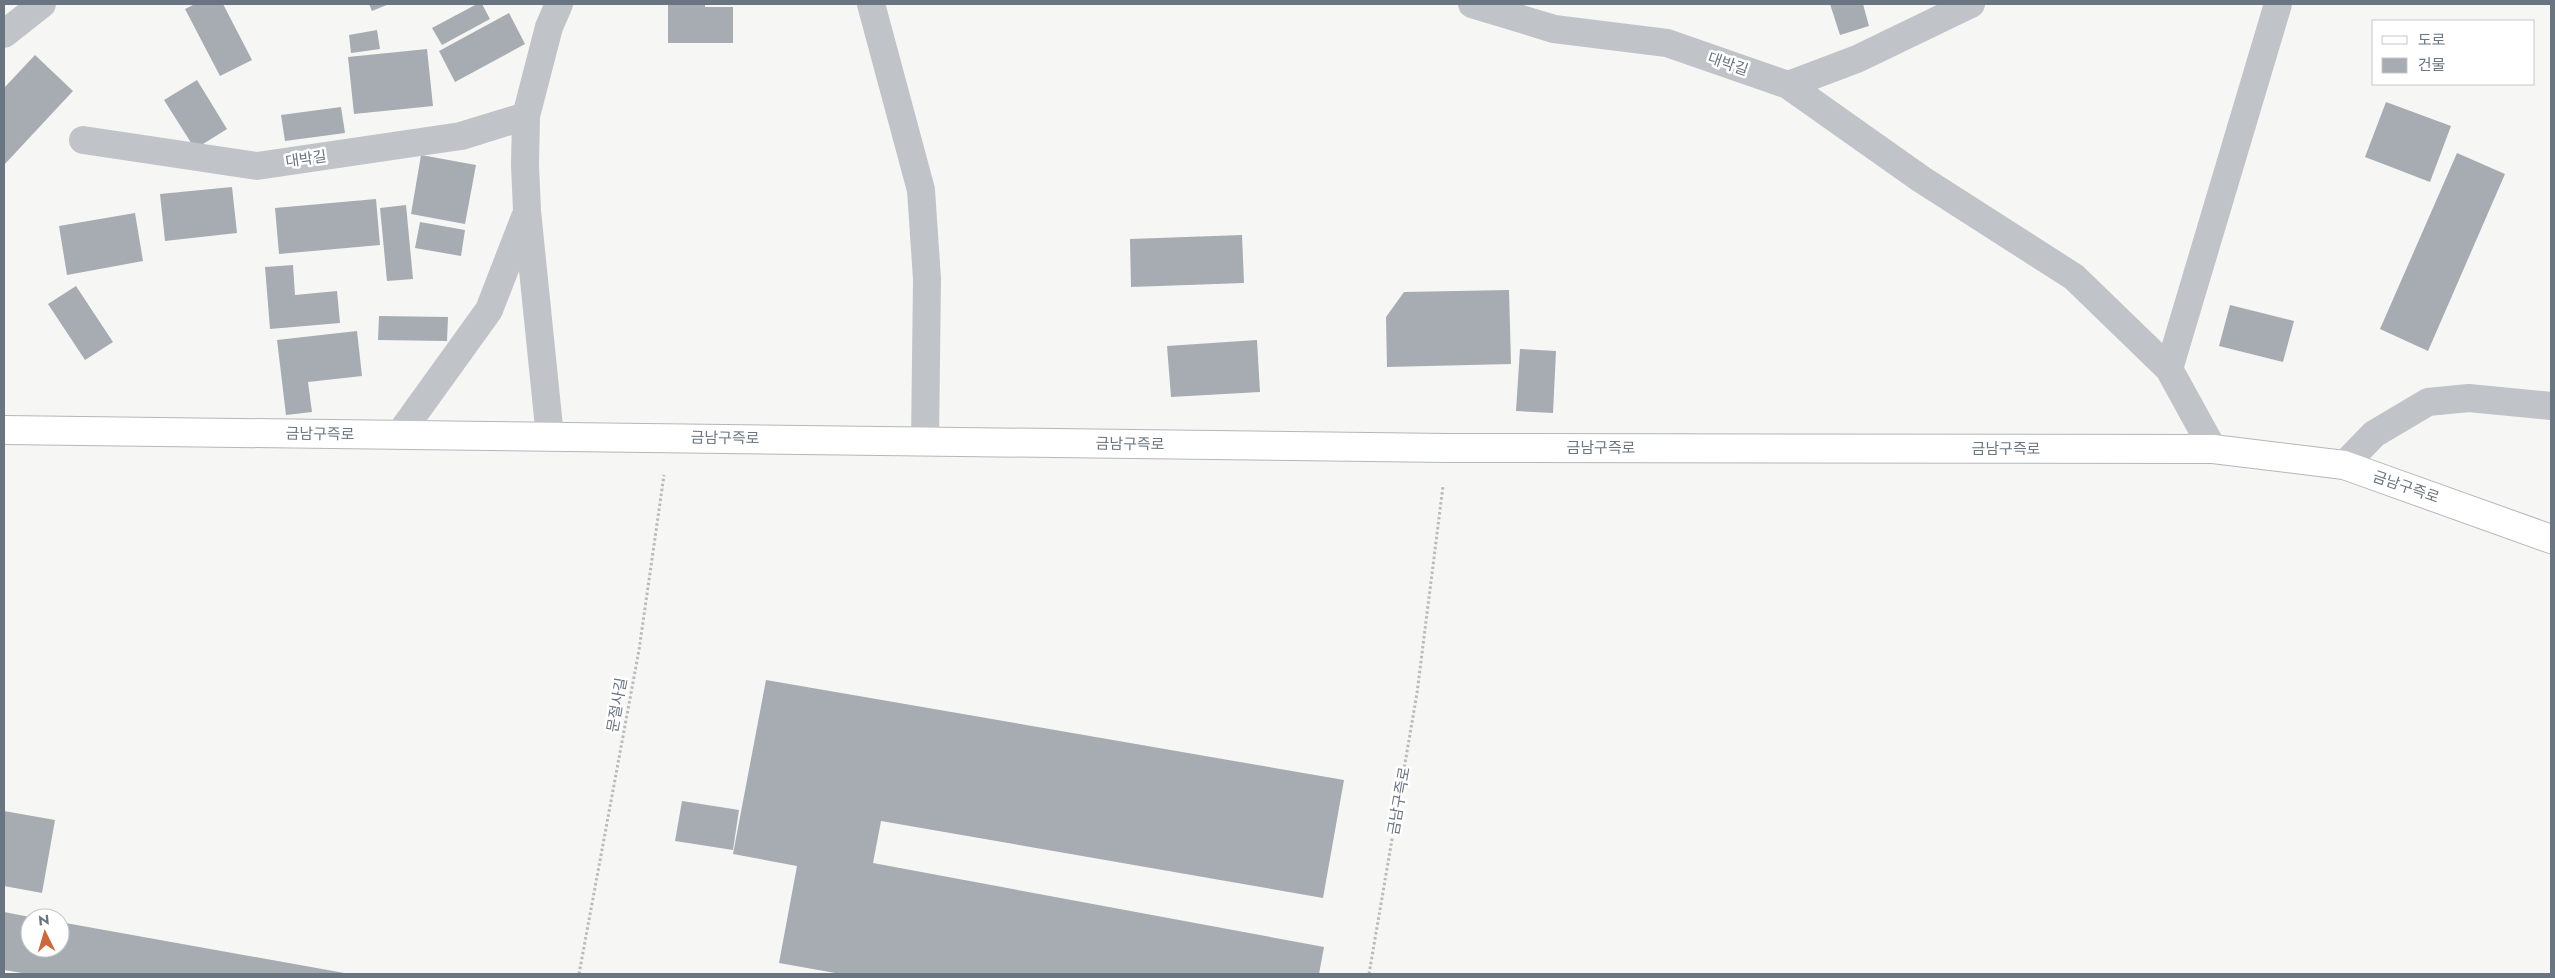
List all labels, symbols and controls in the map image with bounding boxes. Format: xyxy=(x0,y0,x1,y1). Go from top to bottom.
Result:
legend xyxy=(2372,20,2535,85)
text: 도로 xyxy=(2418,29,2446,51)
street label: 대박길 xyxy=(1705,47,1751,81)
text: 건물 xyxy=(2418,54,2446,76)
street label: 대박길 xyxy=(284,145,328,173)
street label: 금남구즉로 xyxy=(285,422,355,446)
street label: 금남구즉로 xyxy=(690,426,760,450)
street label: 금남구즉로 xyxy=(1095,432,1165,456)
street label: 금남구즉로 xyxy=(1566,437,1636,459)
street label: 금남구즉로 xyxy=(1971,438,2041,460)
street label: 금남구즉로 xyxy=(2370,465,2442,509)
street label: 문절사길 xyxy=(601,676,633,734)
street label: 금남구즉로 xyxy=(1382,765,1416,837)
north arrow xyxy=(20,908,70,958)
text: N xyxy=(37,910,50,930)

